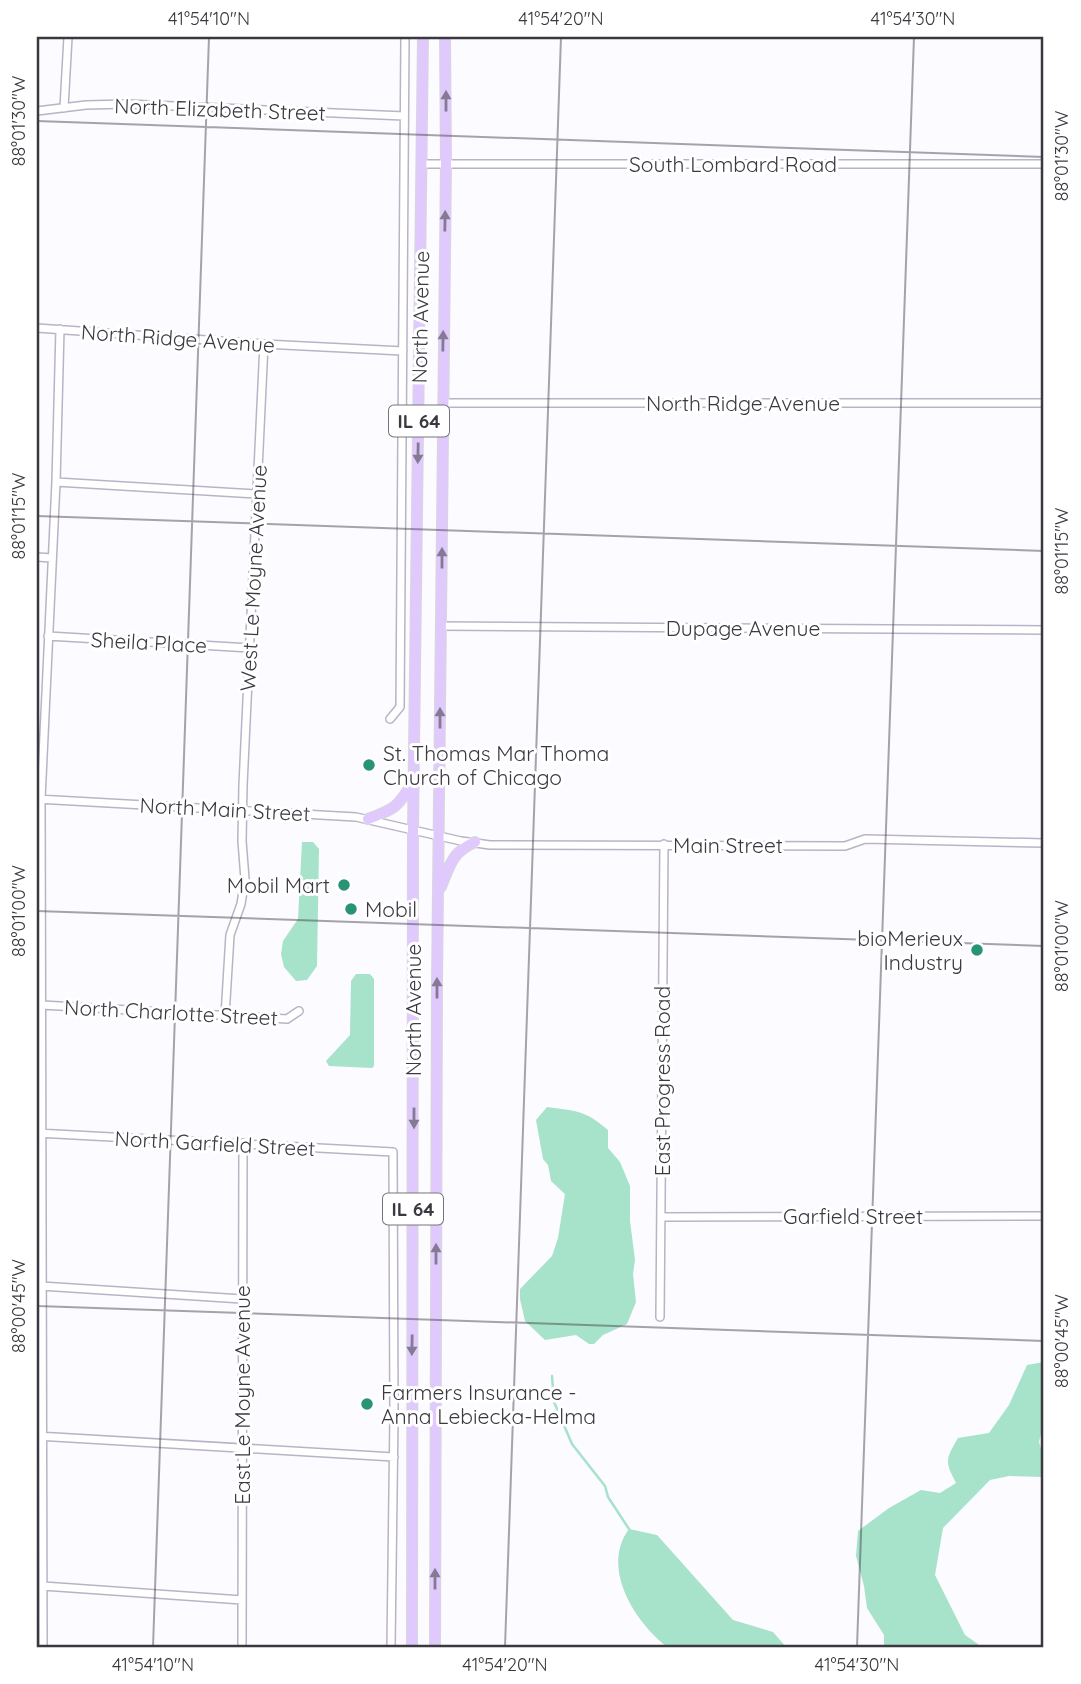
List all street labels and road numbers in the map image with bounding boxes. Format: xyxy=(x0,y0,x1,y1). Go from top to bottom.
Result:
street label: North Elizabeth Street xyxy=(114,92,326,126)
street label: South Lombard Road xyxy=(629,151,837,177)
street label: North Avenue xyxy=(406,250,434,384)
street label: North Ridge Avenue xyxy=(80,318,276,358)
street label: North Ridge Avenue xyxy=(646,390,840,416)
road number: IL 64 xyxy=(389,406,449,436)
street label: West Le Moyne Avenue xyxy=(234,464,272,692)
street label: Dupage Avenue xyxy=(666,615,820,641)
street label: Sheila Place xyxy=(90,626,208,658)
street label: North Main Street xyxy=(139,792,311,826)
street label: Main Street xyxy=(673,832,783,858)
street label: North Avenue xyxy=(400,944,426,1076)
street label: East Progress Road xyxy=(649,986,675,1176)
street label: North Charlotte Street xyxy=(64,993,278,1031)
street label: North Garfield Street xyxy=(114,1125,316,1161)
road number: IL 64 xyxy=(383,1194,443,1224)
street label: Garfield Street xyxy=(783,1203,923,1229)
street label: East Le Moyne Avenue xyxy=(229,1285,255,1505)

